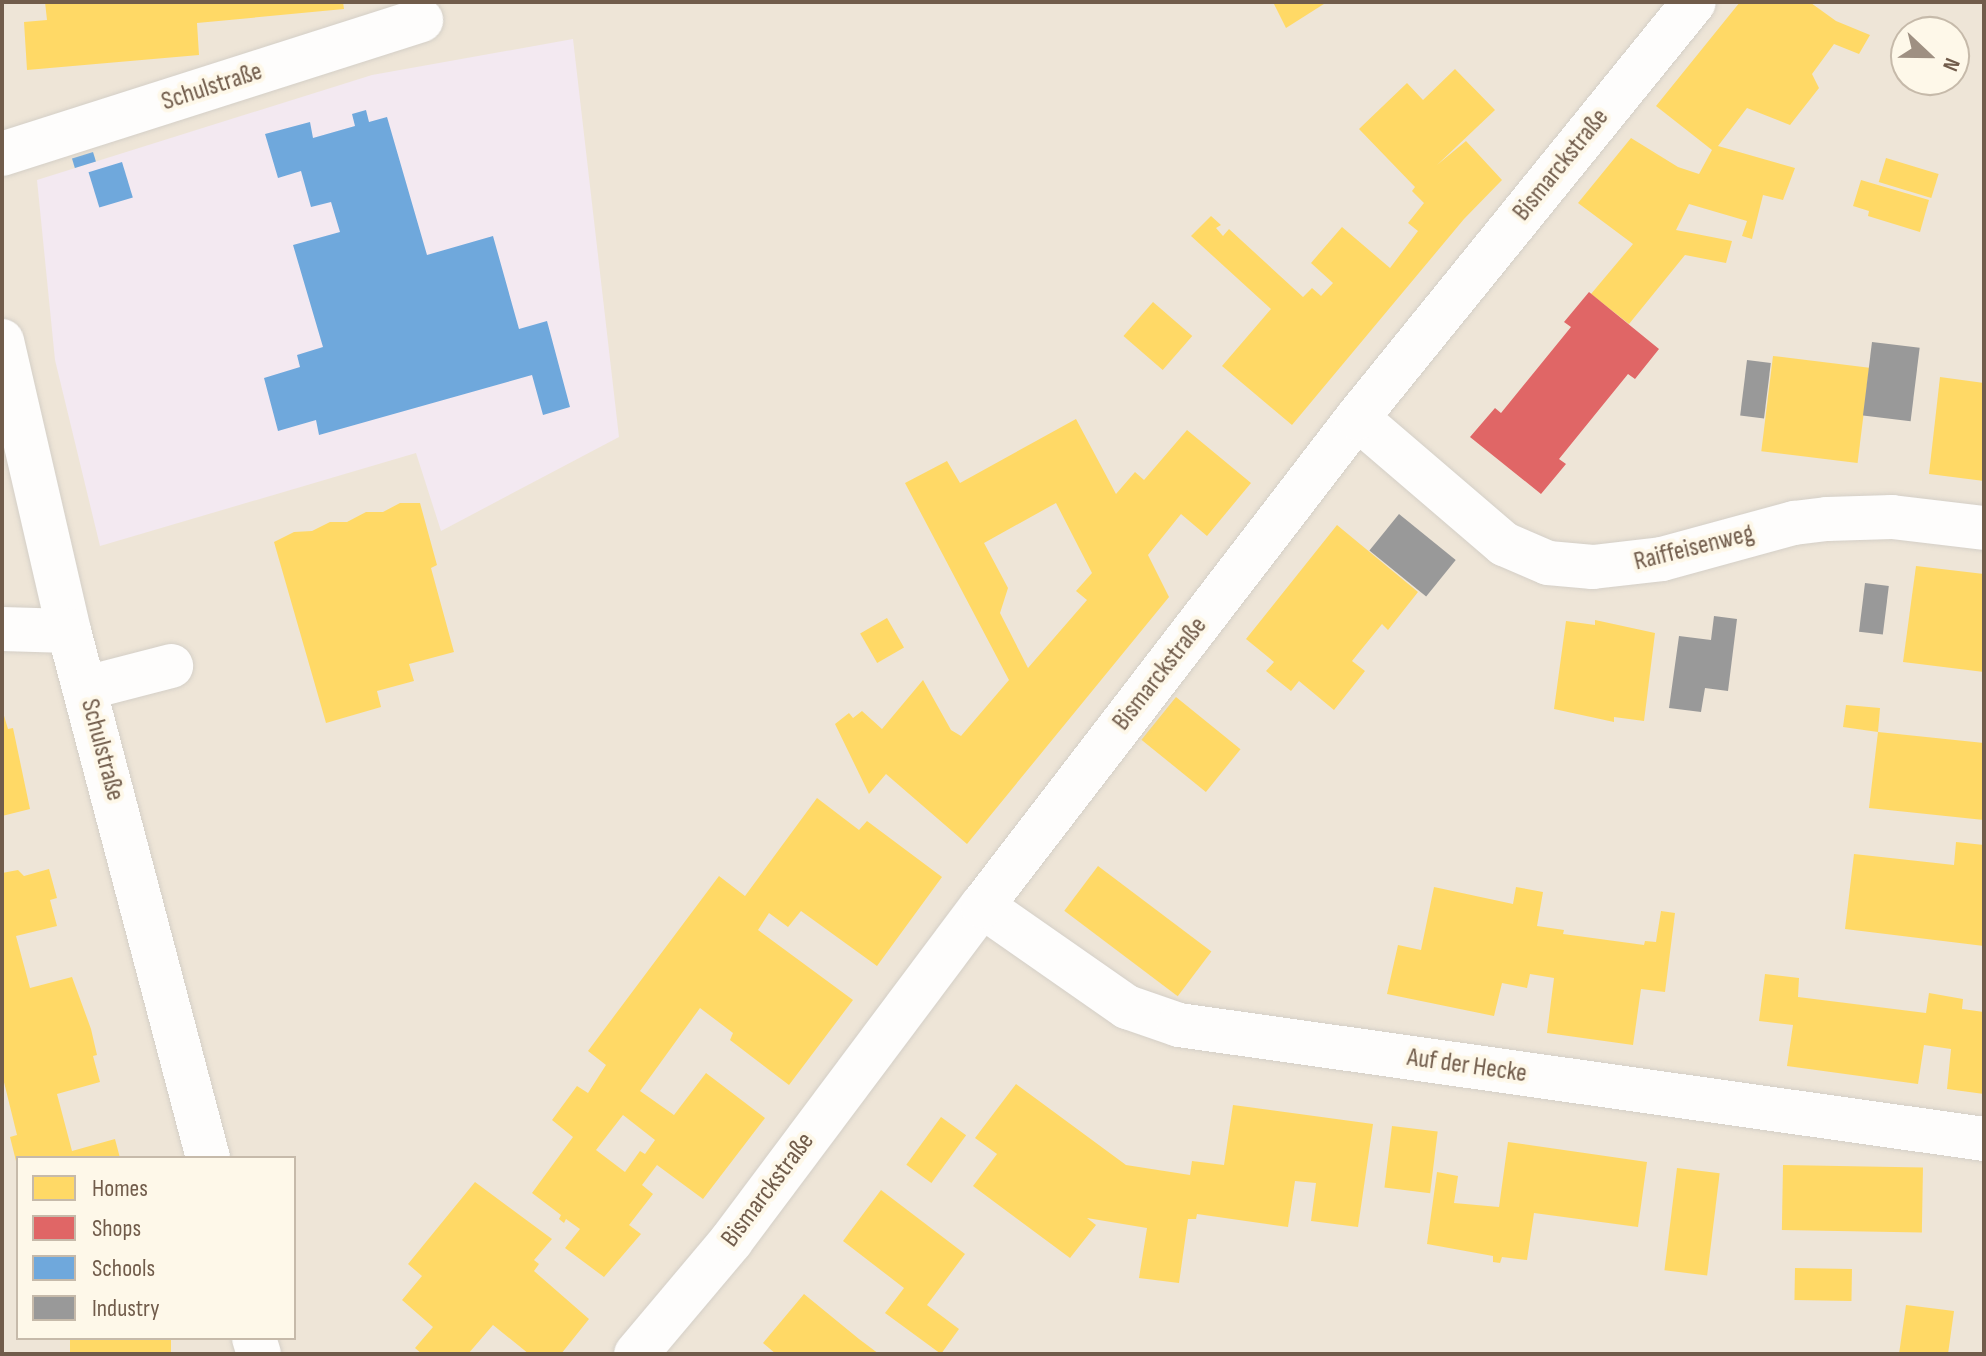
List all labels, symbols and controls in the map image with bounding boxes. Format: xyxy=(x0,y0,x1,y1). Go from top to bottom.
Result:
north arrow xyxy=(1890,16,1970,96)
text: N xyxy=(1936,54,1966,75)
street label: Schulstraße xyxy=(158,56,266,118)
street label: Bismarckstraße xyxy=(1506,103,1616,227)
street label: Raiffeisenweg xyxy=(1631,518,1757,578)
street label: Bismarckstraße xyxy=(1106,611,1214,737)
street label: Schulstraße xyxy=(73,696,131,804)
street label: Auf der Hecke xyxy=(1405,1042,1529,1090)
street label: Bismarckstraße xyxy=(715,1127,821,1253)
legend xyxy=(16,1156,296,1340)
text: Homes xyxy=(92,1174,148,1203)
text: Shops xyxy=(92,1214,141,1243)
text: Schools xyxy=(92,1254,155,1283)
text: Industry xyxy=(92,1294,159,1323)

